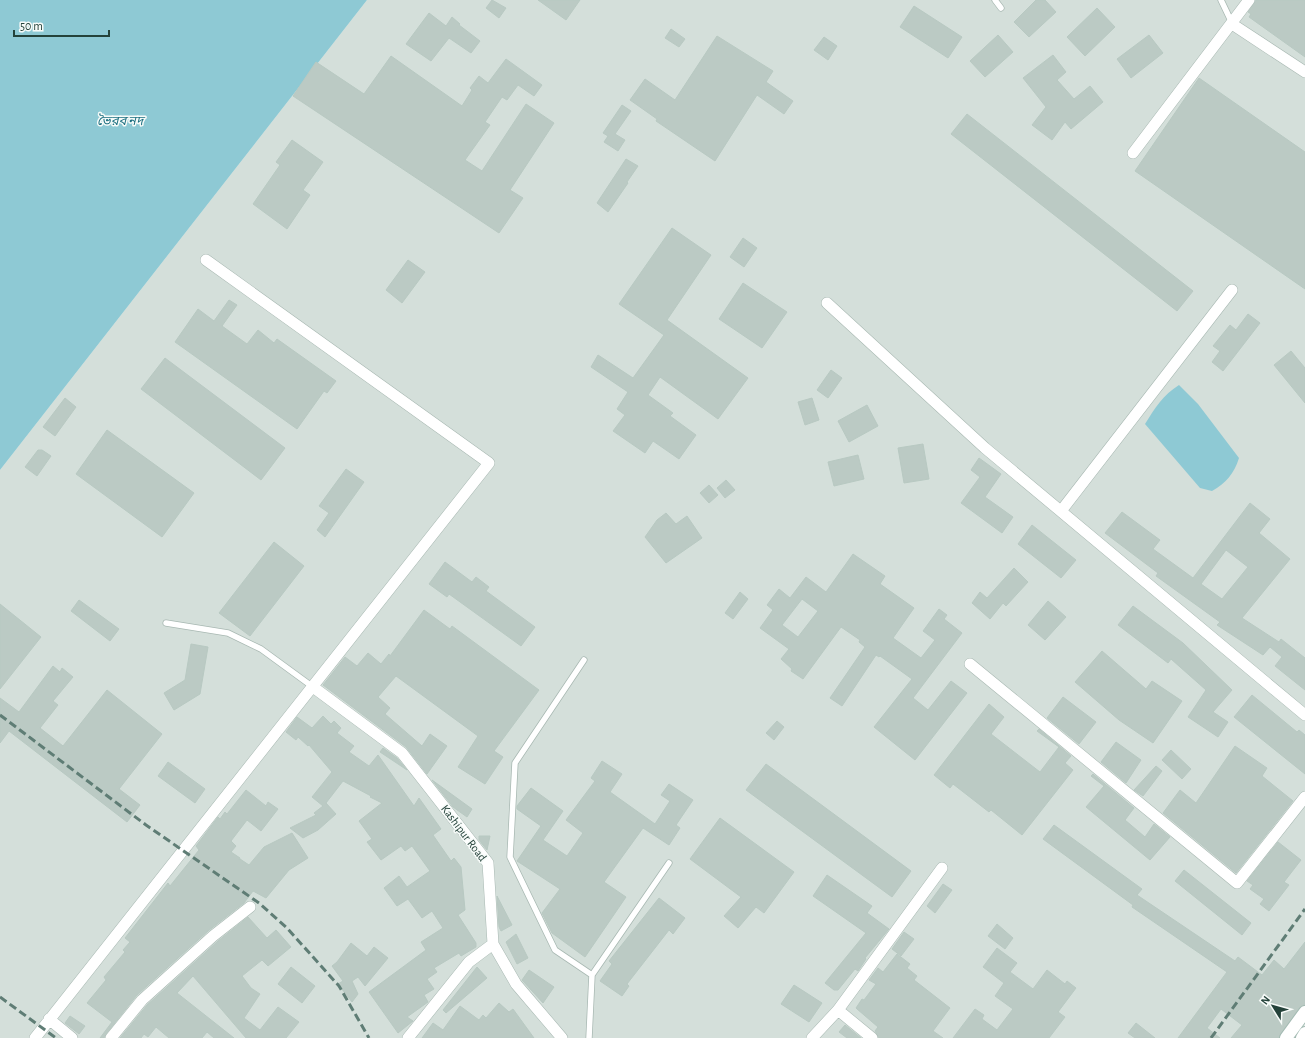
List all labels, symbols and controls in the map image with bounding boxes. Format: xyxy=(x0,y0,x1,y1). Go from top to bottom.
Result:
scale bar xyxy=(14,12,109,38)
text: 50 m xyxy=(20,20,43,32)
water label: ভৈরব নদ xyxy=(97,113,146,128)
street label: Kashipur Road xyxy=(439,802,489,864)
north arrow xyxy=(1253,986,1293,1026)
text: N xyxy=(1259,994,1272,1007)

